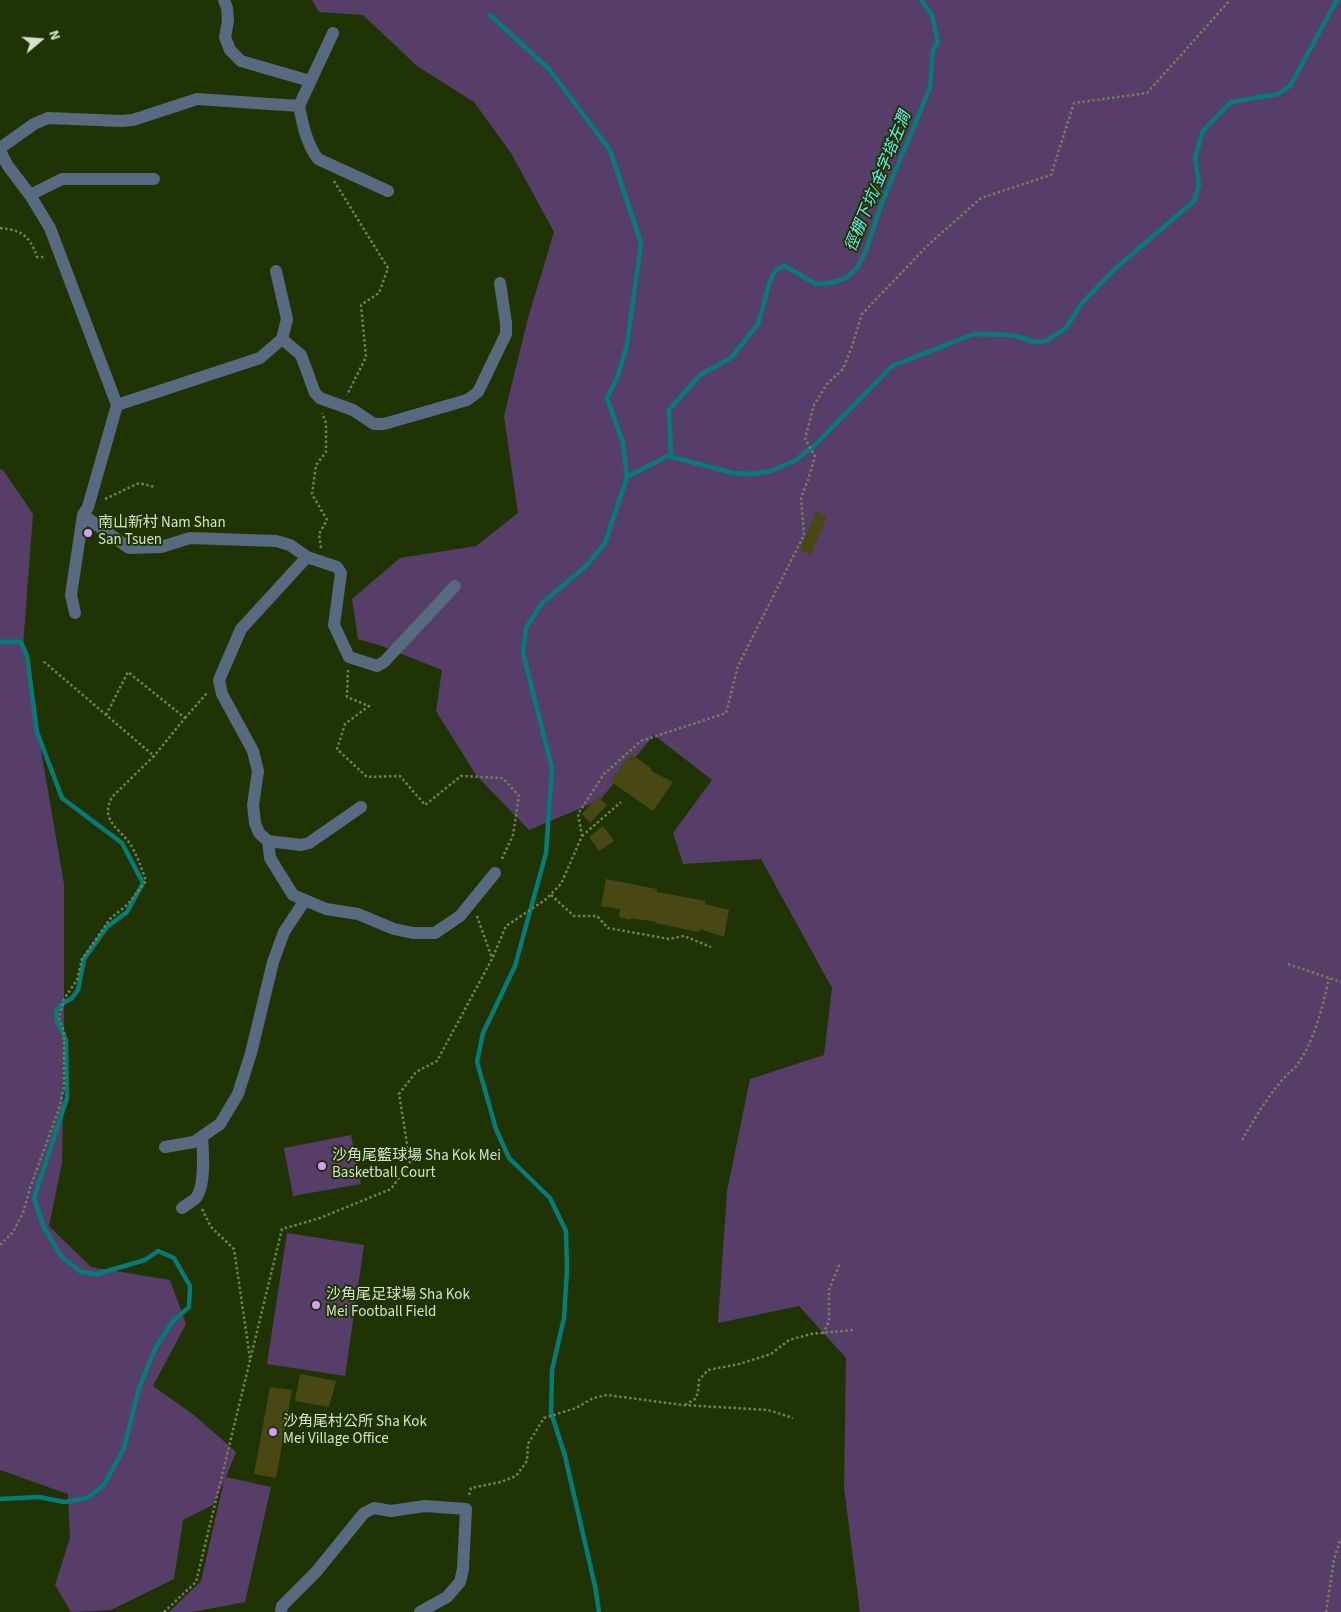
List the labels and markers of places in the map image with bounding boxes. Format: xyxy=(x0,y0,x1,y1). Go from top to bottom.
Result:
place label: 南山新村 Nam Shan San Tsuen xyxy=(98,515,226,550)
marker: 南山新村 Nam Shan San Tsuen xyxy=(82,527,94,539)
place label: 沙角尾籃球場 Sha Kok Mei Basketball Court xyxy=(332,1148,501,1183)
marker: 沙角尾籃球場 Sha Kok Mei Basketball Court xyxy=(316,1160,328,1172)
place label: 沙角尾足球場 Sha Kok Mei Football Field xyxy=(326,1287,470,1322)
marker: 沙角尾足球場 Sha Kok Mei Football Field xyxy=(310,1299,322,1311)
place label: 沙角尾村公所 Sha Kok Mei Village Office xyxy=(283,1414,427,1449)
marker: 沙角尾村公所 Sha Kok Mei Village Office xyxy=(267,1426,279,1438)

